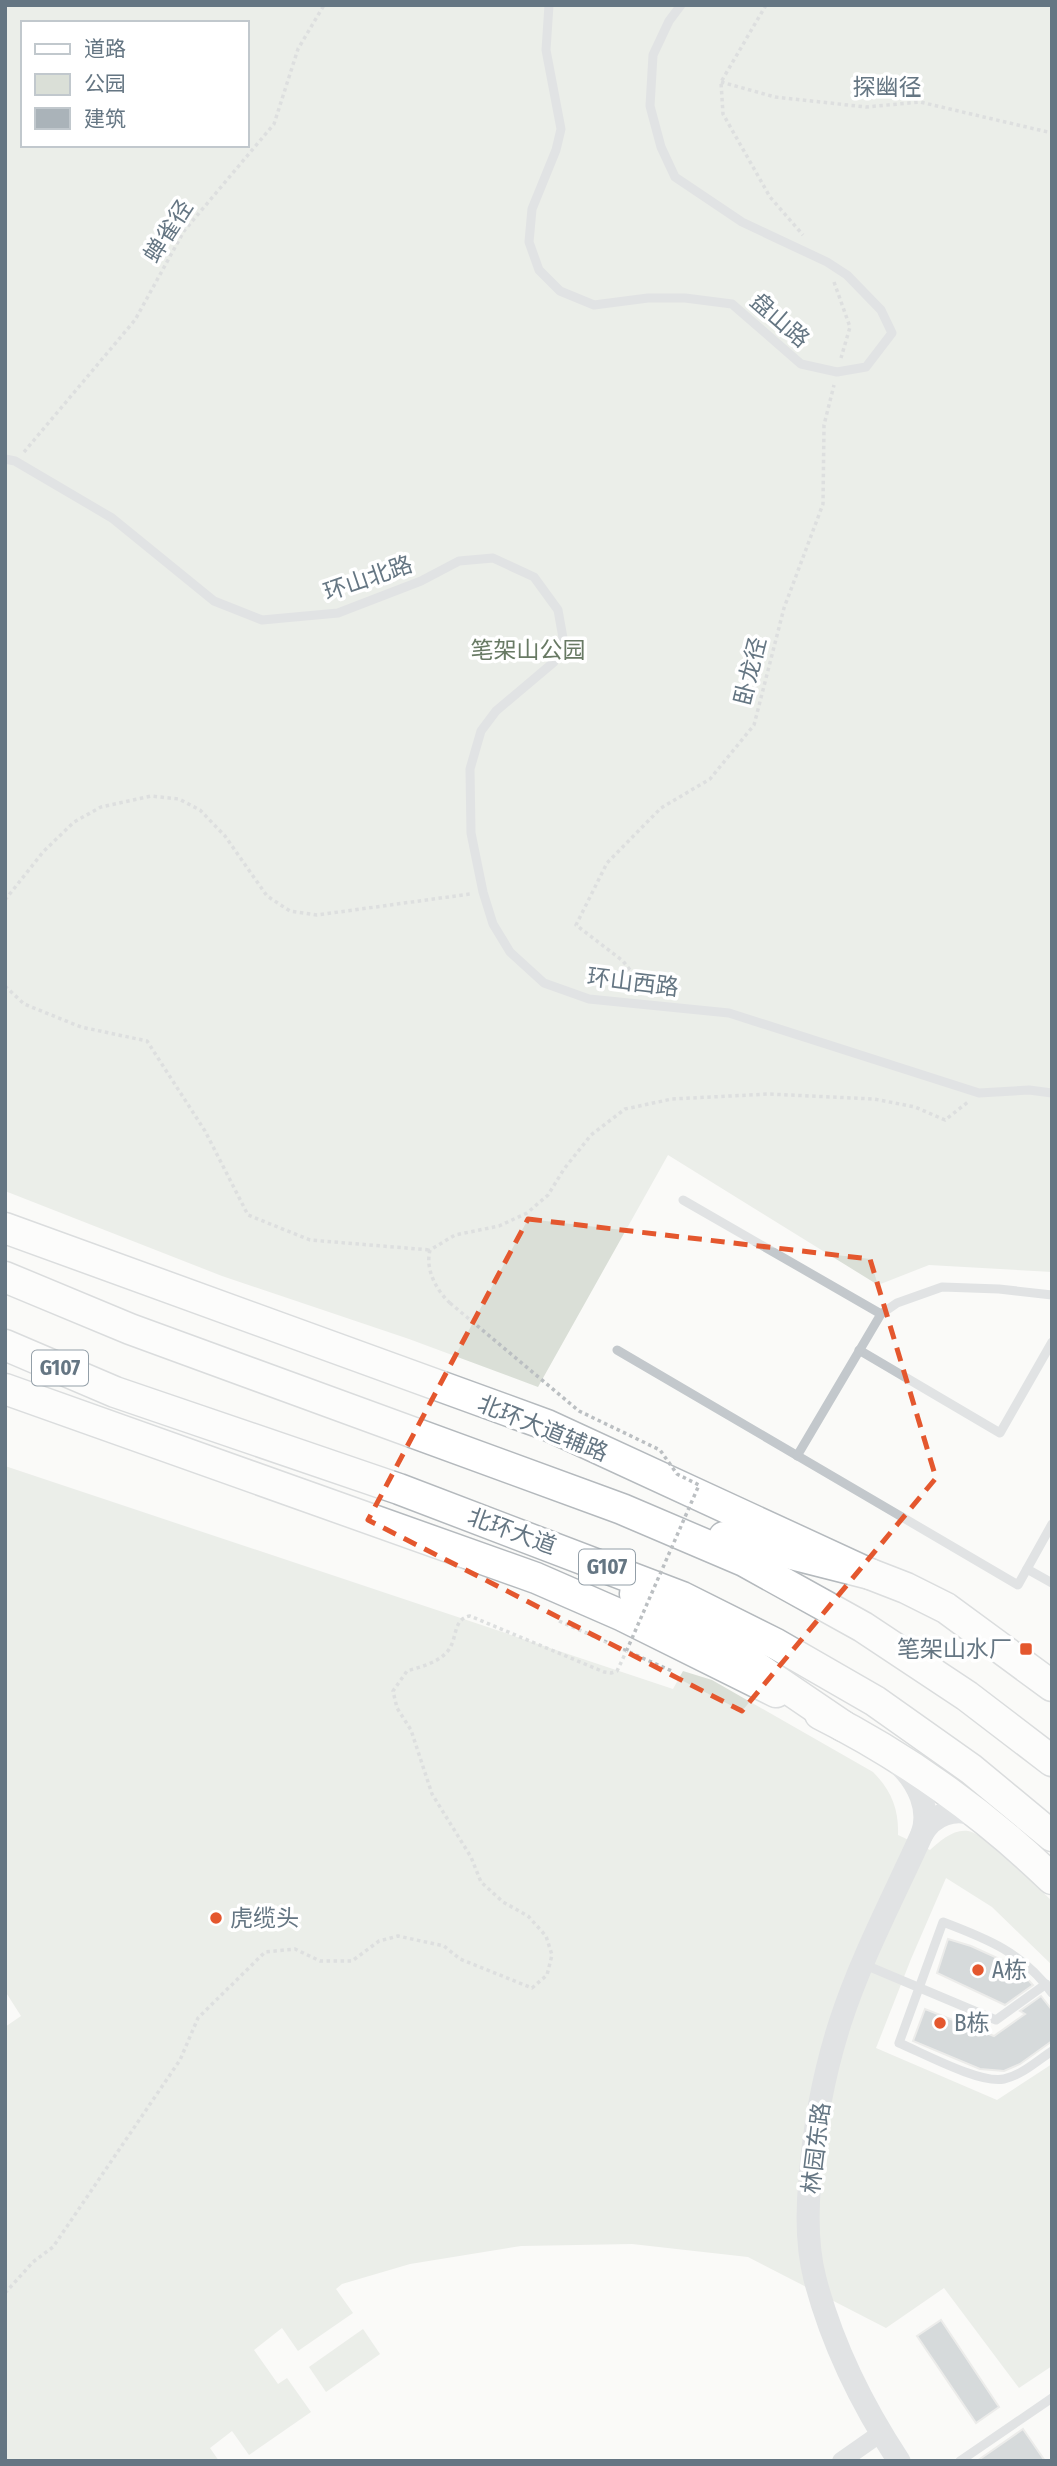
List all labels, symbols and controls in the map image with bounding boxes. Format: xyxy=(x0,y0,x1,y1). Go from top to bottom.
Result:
legend xyxy=(21,21,248,147)
text: 道路 xyxy=(84,36,126,62)
text: 公园 xyxy=(84,71,126,97)
street label: 探幽径 xyxy=(853,73,922,101)
text: 建筑 xyxy=(84,106,126,132)
street label: 蝉雀径 xyxy=(137,194,199,268)
street label: 盘山路 xyxy=(745,287,815,353)
street label: 环山北路 xyxy=(320,550,416,606)
street label: 卧龙径 xyxy=(728,634,772,708)
park label: 笔架山公园 xyxy=(471,636,586,664)
street label: 环山西路 xyxy=(586,962,680,1002)
road number: G107 xyxy=(32,1350,88,1386)
street label: 北环大道辅路 xyxy=(474,1389,612,1467)
street label: 北环大道 xyxy=(464,1502,560,1560)
road number: G107 xyxy=(579,1550,635,1584)
place label: 笔架山水厂 xyxy=(897,1635,1012,1663)
marker: 笔架山水厂 xyxy=(1018,1641,1034,1657)
place label: 虎缆头 xyxy=(230,1904,299,1932)
marker: 虎缆头 xyxy=(208,1910,224,1926)
place label: A栋 xyxy=(992,1956,1027,1984)
marker: A栋 xyxy=(970,1962,986,1978)
place label: B栋 xyxy=(954,2009,990,2037)
marker: B栋 xyxy=(932,2015,948,2031)
street label: 林园东路 xyxy=(796,2101,836,2195)

